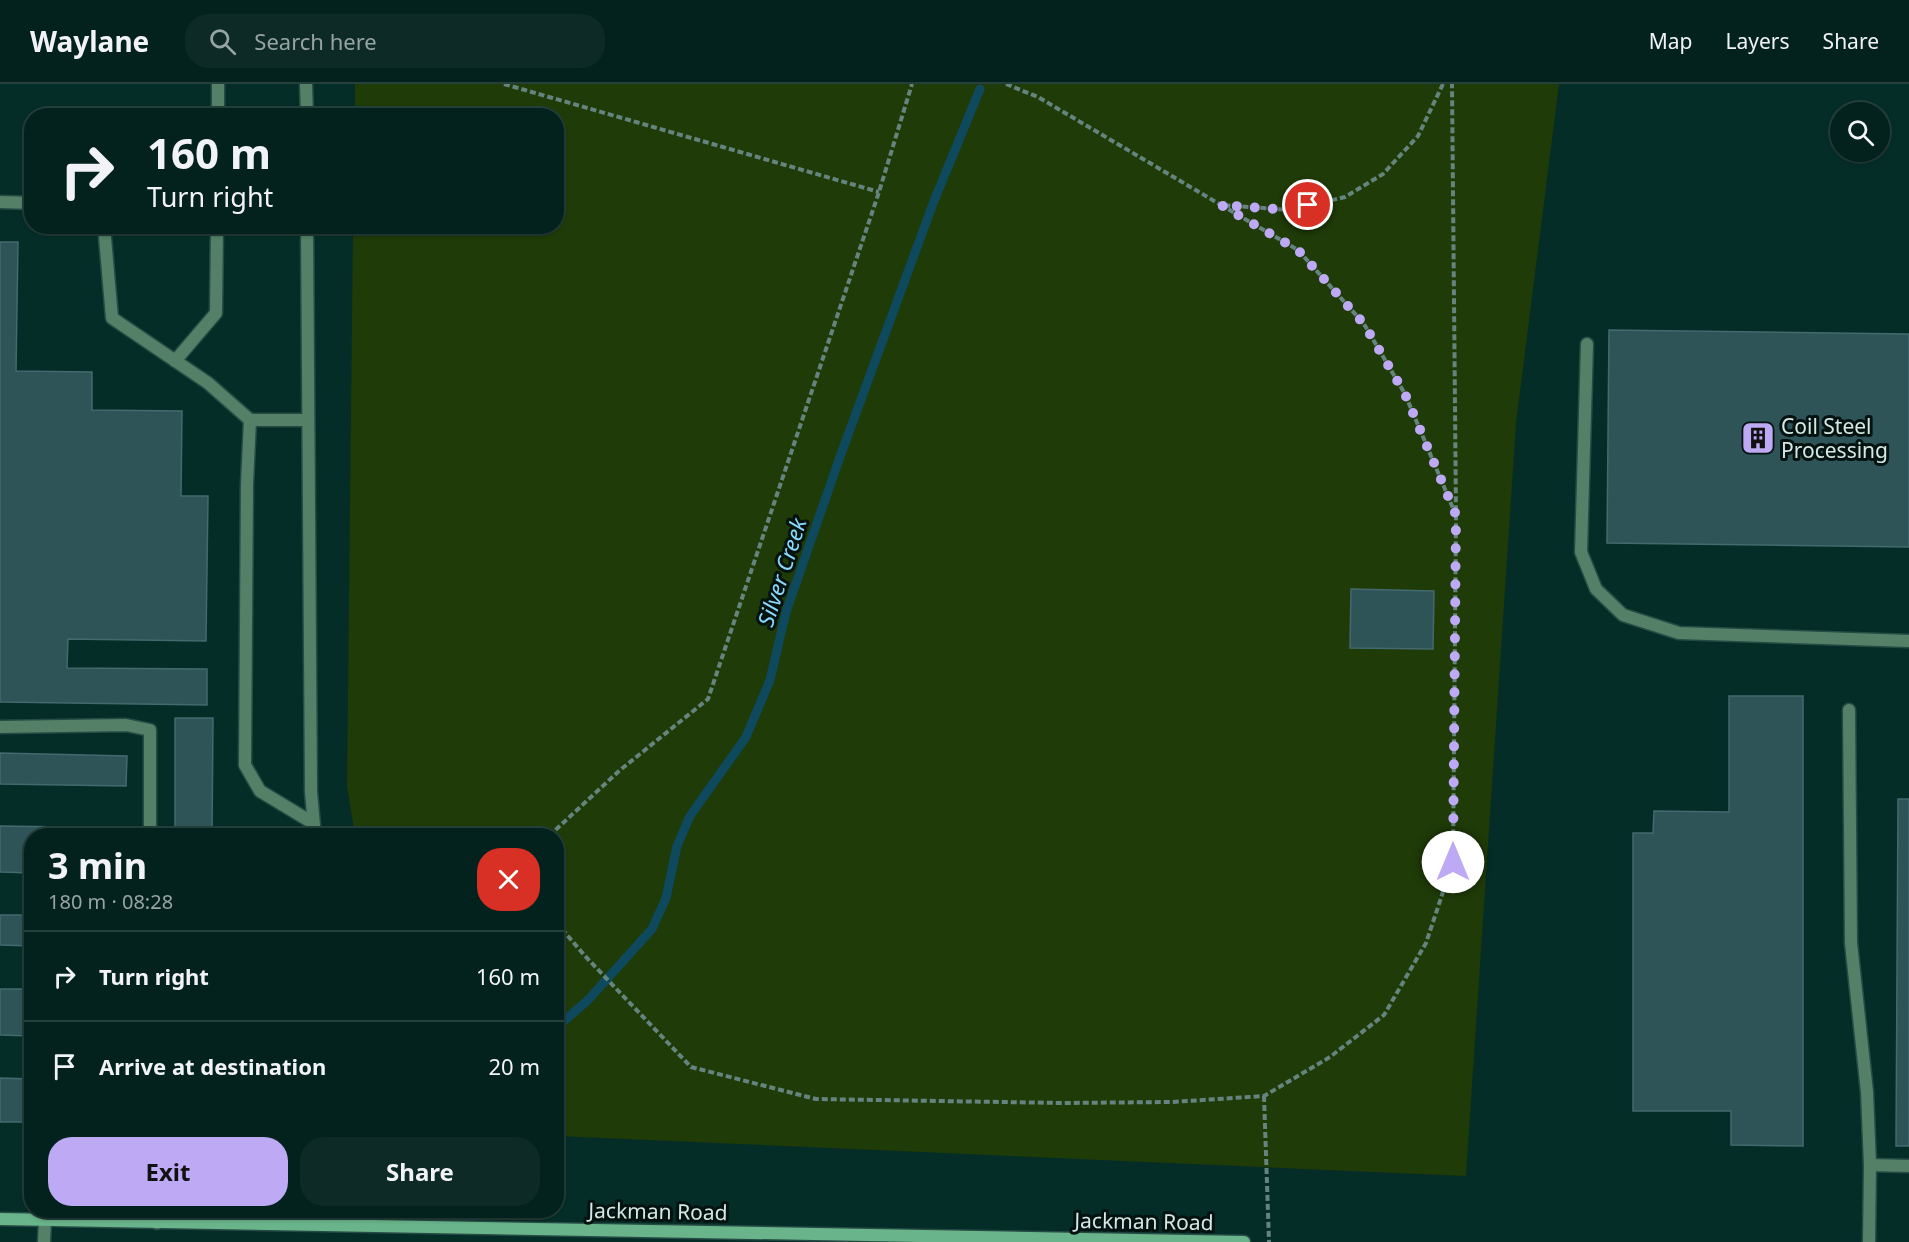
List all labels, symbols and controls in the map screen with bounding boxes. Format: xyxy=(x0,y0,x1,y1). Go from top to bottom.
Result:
search box xyxy=(185,14,605,68)
text: Waylane xyxy=(30,22,149,60)
icon: search xyxy=(206,25,239,58)
text: Search here xyxy=(254,26,377,56)
text: Map xyxy=(1649,27,1693,55)
text: Layers xyxy=(1726,27,1790,55)
text: Share xyxy=(1823,27,1879,55)
map controls xyxy=(1830,102,1890,162)
button: search xyxy=(1830,102,1890,162)
text: 160 m xyxy=(147,124,271,181)
icon: right xyxy=(48,132,126,210)
text: Turn right xyxy=(147,178,273,215)
pin xyxy=(1282,179,1333,230)
icon: arrive xyxy=(1291,188,1324,221)
place label: Coil Steel Processing xyxy=(1781,412,1888,464)
building icon: Coil Steel Processing xyxy=(1740,420,1776,456)
water label: Silver Creek xyxy=(749,513,813,630)
position arrow xyxy=(1421,830,1485,894)
text: 3 min xyxy=(48,841,147,890)
button: close xyxy=(477,848,540,911)
text: 180 m · 08:28 xyxy=(48,888,173,915)
icon: right xyxy=(48,960,81,993)
text: Turn right xyxy=(99,961,209,991)
text: 160 m xyxy=(476,961,540,991)
icon: arrive xyxy=(48,1050,81,1083)
text: Arrive at destination xyxy=(99,1051,326,1081)
text: 20 m xyxy=(489,1051,540,1081)
button: Exit xyxy=(48,1137,288,1206)
button: Share xyxy=(300,1137,540,1206)
street label: Jackman Road xyxy=(586,1196,728,1226)
street label: Jackman Road xyxy=(1072,1206,1214,1236)

